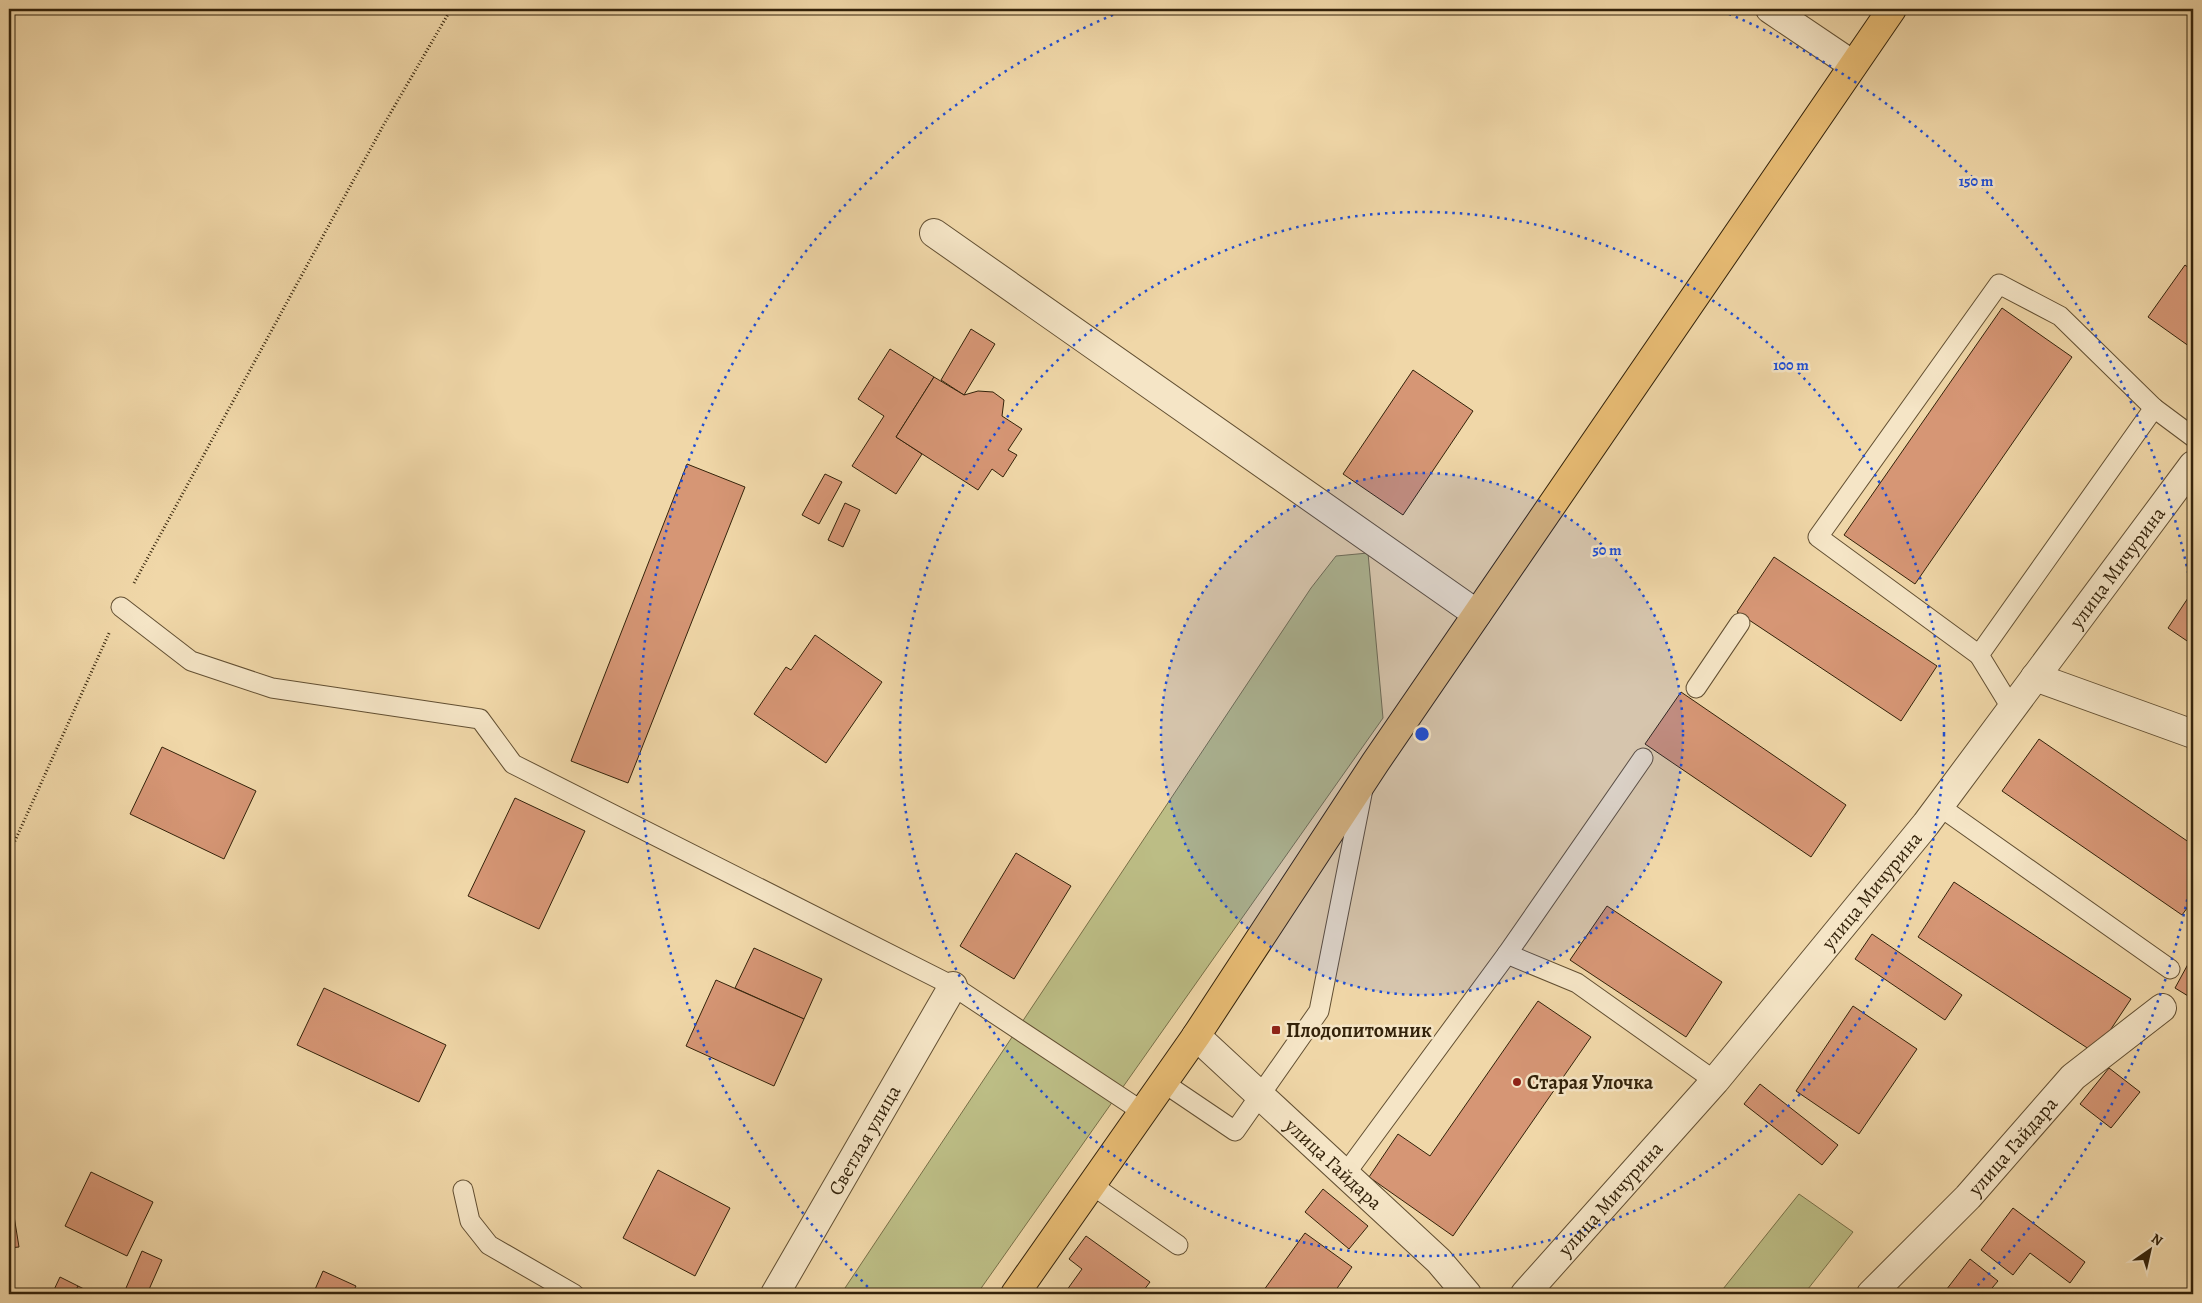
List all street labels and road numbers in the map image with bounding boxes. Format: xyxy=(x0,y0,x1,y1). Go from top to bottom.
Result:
street label: улица Мичурина xyxy=(2062,500,2172,634)
street label: улица Мичурина xyxy=(1814,825,1929,956)
street label: Светлая улица xyxy=(821,1079,907,1200)
street label: улица Гайдара xyxy=(1961,1090,2064,1202)
street label: улица Гайдара xyxy=(1279,1111,1389,1216)
street label: улица Мичурина xyxy=(1551,1135,1669,1262)

